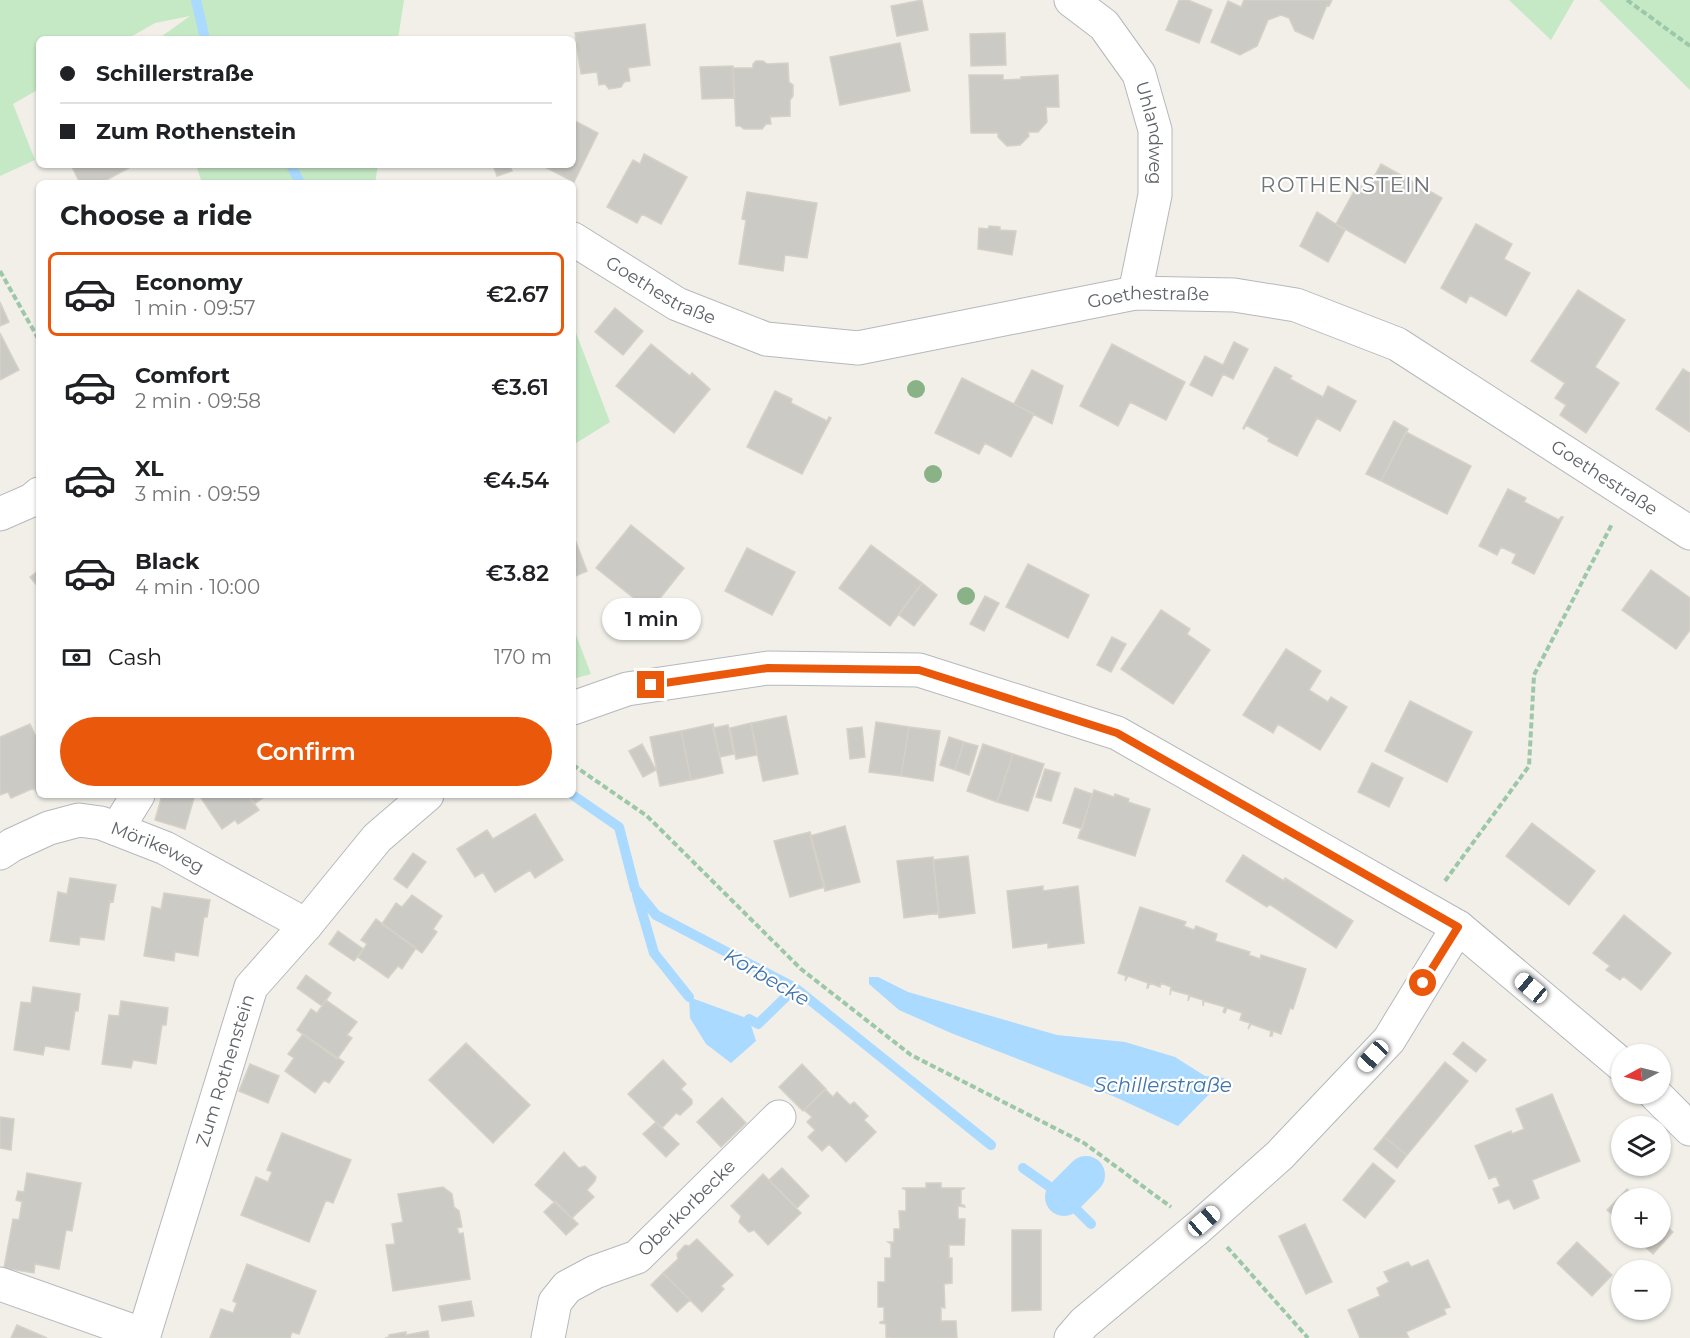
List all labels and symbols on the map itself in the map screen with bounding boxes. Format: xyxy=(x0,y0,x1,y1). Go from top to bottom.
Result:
street label: Uhlandweg xyxy=(1131,79,1167,185)
district label: ROTHENSTEIN xyxy=(1260,172,1432,197)
street label: Goethestraße xyxy=(602,251,719,329)
street label: Goethestraße xyxy=(1085,282,1210,313)
street label: Goethestraße xyxy=(1547,435,1662,520)
callout: 1 min xyxy=(602,598,700,640)
route end xyxy=(637,671,664,698)
street label: Mörikeweg xyxy=(108,817,208,878)
water label: Korbecke xyxy=(720,943,814,1011)
route start xyxy=(1409,969,1436,996)
car xyxy=(1511,970,1551,1006)
street label: Zum Rothenstein xyxy=(192,992,259,1149)
car xyxy=(1354,1037,1392,1075)
north arrow xyxy=(1611,1044,1671,1104)
water label: Schillerstraße xyxy=(1094,1073,1232,1097)
street label: Oberkorbecke xyxy=(633,1155,740,1261)
car xyxy=(1185,1202,1223,1240)

